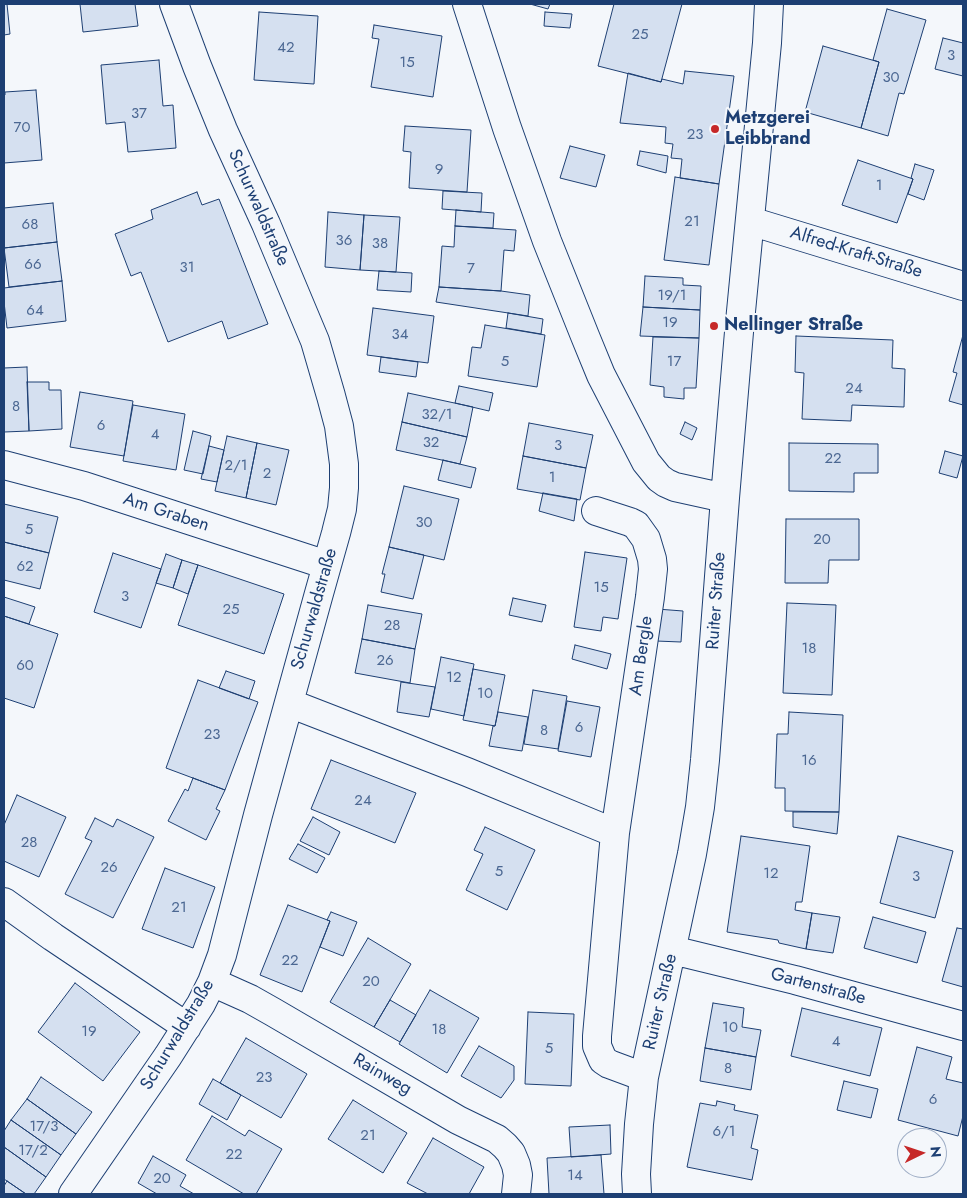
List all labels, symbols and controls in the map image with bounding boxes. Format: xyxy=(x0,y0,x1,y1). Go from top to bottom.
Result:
house number: 25 xyxy=(632,26,648,44)
house number: 42 xyxy=(277,39,295,57)
house number: 3 xyxy=(947,47,955,65)
house number: 15 xyxy=(399,54,415,72)
house number: 30 xyxy=(882,69,900,87)
house number: 37 xyxy=(131,105,147,123)
place label: Metzgerei Leibbrand xyxy=(725,108,811,150)
house number: 70 xyxy=(14,119,30,137)
marker: Metzgerei Leibbrand xyxy=(709,123,721,135)
house number: 23 xyxy=(687,126,703,144)
street label: Schurwaldstraße xyxy=(223,146,293,270)
house number: 9 xyxy=(435,161,443,179)
house number: 1 xyxy=(876,177,882,195)
house number: 21 xyxy=(684,213,700,231)
house number: 68 xyxy=(22,216,38,234)
street label: Alfred-Kraft-Straße xyxy=(787,223,925,283)
house number: 36 xyxy=(336,232,352,250)
house number: 38 xyxy=(372,235,388,253)
house number: 66 xyxy=(24,256,42,274)
house number: 31 xyxy=(180,259,194,277)
house number: 7 xyxy=(467,260,475,278)
house number: 19/1 xyxy=(658,287,686,305)
house number: 64 xyxy=(26,302,44,320)
house number: 19 xyxy=(662,314,678,332)
place label: Nellinger Straße xyxy=(724,315,863,337)
marker: Nellinger Straße xyxy=(708,320,720,332)
house number: 34 xyxy=(392,326,408,344)
house number: 5 xyxy=(501,353,509,371)
house number: 17 xyxy=(667,353,681,371)
house number: 24 xyxy=(845,380,863,398)
house number: 8 xyxy=(12,398,20,416)
house number: 32/1 xyxy=(421,406,453,424)
house number: 6 xyxy=(97,417,105,435)
house number: 4 xyxy=(151,426,159,444)
house number: 32 xyxy=(423,434,439,452)
house number: 3 xyxy=(554,437,562,455)
house number: 22 xyxy=(824,450,842,468)
house number: 2/1 xyxy=(224,457,248,475)
house number: 2 xyxy=(263,465,271,483)
house number: 1 xyxy=(549,469,555,487)
street label: Am Graben xyxy=(120,489,212,537)
house number: 30 xyxy=(415,514,433,532)
house number: 5 xyxy=(25,521,33,539)
house number: 20 xyxy=(813,531,831,549)
street label: Schurwaldstraße xyxy=(287,546,343,672)
street label: Ruiter Straße xyxy=(703,551,731,651)
house number: 62 xyxy=(16,558,34,576)
house number: 15 xyxy=(593,579,609,597)
house number: 3 xyxy=(121,588,129,606)
house number: 25 xyxy=(223,601,239,619)
street label: Am Bergle xyxy=(626,615,658,697)
house number: 28 xyxy=(384,617,400,635)
house number: 18 xyxy=(802,640,816,658)
house number: 26 xyxy=(376,652,394,670)
house number: 60 xyxy=(16,657,34,675)
house number: 12 xyxy=(446,669,462,687)
house number: 10 xyxy=(477,685,493,703)
house number: 6 xyxy=(575,719,583,737)
house number: 8 xyxy=(540,722,548,740)
house number: 23 xyxy=(204,726,220,744)
house number: 16 xyxy=(801,752,817,770)
house number: 24 xyxy=(354,792,372,810)
house number: 28 xyxy=(21,834,37,852)
house number: 26 xyxy=(100,859,118,877)
house number: 5 xyxy=(495,863,503,881)
house number: 12 xyxy=(763,865,779,883)
house number: 3 xyxy=(912,868,920,886)
house number: 21 xyxy=(171,899,187,917)
house number: 22 xyxy=(281,952,299,970)
street label: Ruiter Straße xyxy=(639,952,683,1052)
street label: Gartenstraße xyxy=(768,964,868,1010)
house number: 20 xyxy=(362,973,380,991)
street label: Schurwaldstraße xyxy=(136,976,220,1094)
house number: 10 xyxy=(722,1019,738,1037)
house number: 18 xyxy=(432,1021,446,1039)
house number: 19 xyxy=(81,1023,97,1041)
house number: 4 xyxy=(832,1033,840,1051)
house number: 5 xyxy=(545,1040,553,1058)
street label: Rainweg xyxy=(349,1050,415,1100)
house number: 8 xyxy=(724,1060,732,1078)
house number: 23 xyxy=(256,1069,272,1087)
house number: 6 xyxy=(929,1091,937,1109)
house number: 17/3 xyxy=(29,1118,59,1136)
house number: 6/1 xyxy=(712,1123,736,1141)
house number: 21 xyxy=(360,1127,376,1145)
north arrow xyxy=(897,1128,947,1178)
house number: 17/2 xyxy=(18,1142,48,1160)
house number: 22 xyxy=(225,1146,243,1164)
text: N xyxy=(926,1146,946,1158)
house number: 14 xyxy=(567,1167,583,1185)
house number: 20 xyxy=(153,1170,171,1188)

